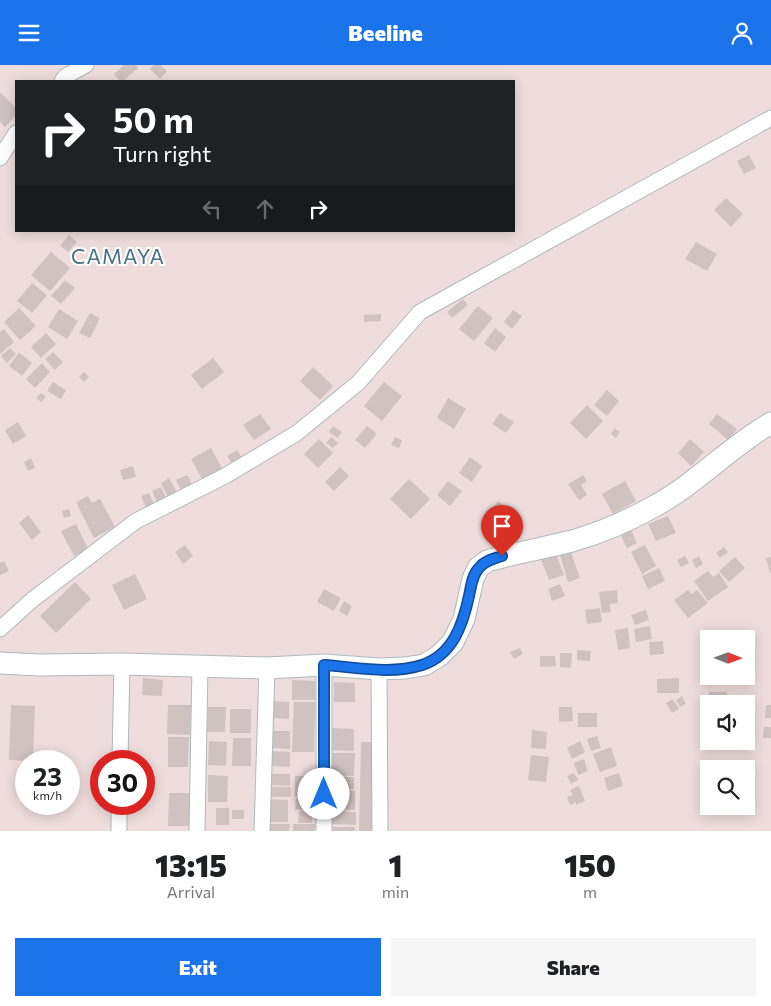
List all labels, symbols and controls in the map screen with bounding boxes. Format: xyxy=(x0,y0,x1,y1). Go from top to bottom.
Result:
icon: menu xyxy=(15,19,43,47)
text: Beeline xyxy=(348,19,423,46)
icon: person xyxy=(728,19,756,47)
text: 50 m xyxy=(113,97,194,140)
icon: right xyxy=(30,100,95,165)
text: Turn right xyxy=(113,140,211,167)
icon: left xyxy=(198,195,226,223)
icon: ahead xyxy=(251,195,279,223)
icon: right xyxy=(304,195,332,223)
district label: CAMAYA xyxy=(71,243,165,268)
pin xyxy=(481,505,523,556)
icon: arrive xyxy=(488,512,516,540)
north arrow xyxy=(700,630,755,685)
map controls xyxy=(700,630,755,815)
button: sound xyxy=(700,695,755,750)
speed limit sign: 30 xyxy=(90,750,155,815)
button: search xyxy=(700,760,755,815)
text: 23 xyxy=(33,761,62,791)
position arrow xyxy=(297,767,349,819)
text: km/h xyxy=(33,788,62,802)
text: 13:15 xyxy=(155,846,227,883)
text: 1 xyxy=(388,846,402,883)
text: 150 xyxy=(564,846,616,883)
text: Arrival xyxy=(167,882,215,901)
text: min xyxy=(382,882,409,901)
text: m xyxy=(583,882,597,901)
button: Exit xyxy=(15,938,381,996)
button: Share xyxy=(391,938,756,996)

